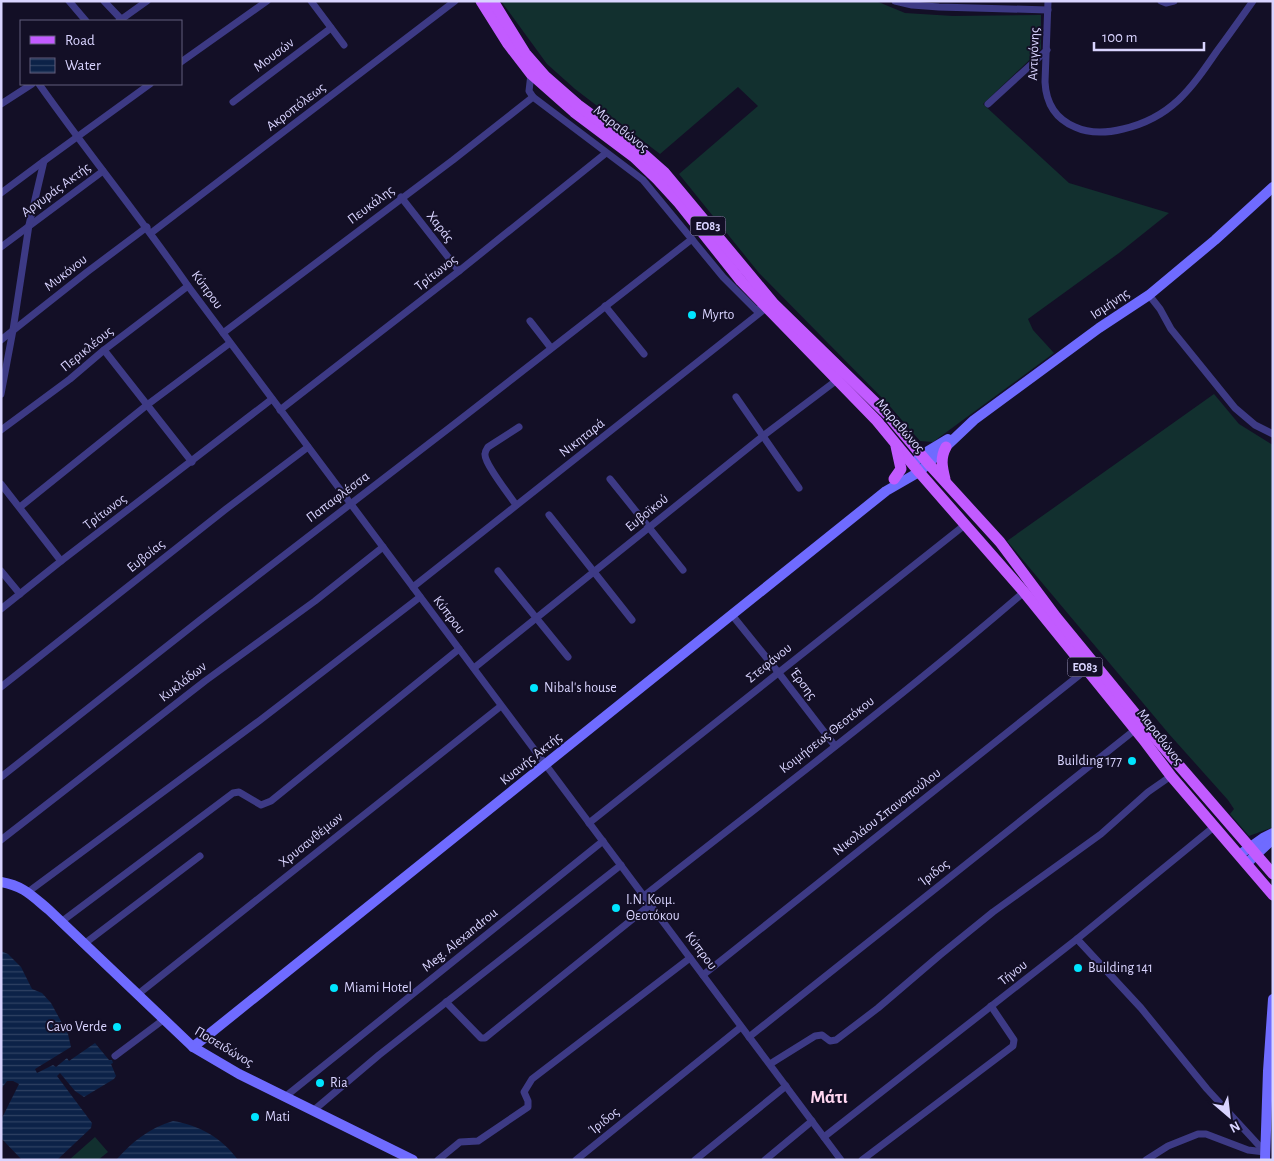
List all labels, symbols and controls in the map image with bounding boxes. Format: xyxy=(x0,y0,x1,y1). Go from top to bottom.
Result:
legend xyxy=(20,20,182,85)
scale bar xyxy=(1094,20,1204,52)
street label: Αντιγόνης xyxy=(1026,27,1042,81)
text: 100 m xyxy=(1102,30,1137,45)
text: Road xyxy=(65,33,95,48)
street label: Μουσών xyxy=(251,35,297,75)
text: Water xyxy=(65,58,101,73)
street label: Ακροπόλεως xyxy=(264,80,329,134)
street label: Μαραθώνος xyxy=(591,103,652,155)
street label: Αργυράς Ακτής xyxy=(19,160,94,220)
street label: Πευκάλης xyxy=(345,183,397,227)
street label: Χαράς xyxy=(424,209,457,246)
road number: ΕΟ83 xyxy=(690,217,726,236)
street label: Μυκόνου xyxy=(42,252,90,294)
street label: Τρίτωνος xyxy=(412,252,460,294)
street label: Κύπρου xyxy=(189,268,225,312)
street label: Ισμήνης xyxy=(1088,286,1132,322)
place label: Myrto xyxy=(702,308,735,322)
marker: Myrto xyxy=(686,309,698,321)
street label: Περικλέους xyxy=(58,323,116,374)
street label: Μαραθώνος xyxy=(873,396,927,456)
street label: Νικηταρά xyxy=(557,416,607,460)
street label: Παπαφλέσσα xyxy=(304,469,372,525)
street label: Τρίτωνος xyxy=(81,491,129,533)
street label: Ευβοϊκού xyxy=(623,492,671,534)
street label: Ευβοίας xyxy=(125,536,168,575)
street label: Κύπρου xyxy=(430,593,468,637)
street label: Στεφάνου xyxy=(744,641,794,685)
road number: ΕΟ83 xyxy=(1068,658,1102,676)
street label: Κυκλάδων xyxy=(157,659,209,705)
street label: Έρσης xyxy=(787,666,820,703)
place label: Nibal's house xyxy=(544,681,617,695)
marker: Nibal's house xyxy=(528,682,540,694)
street label: Κοιμήσεως Θεοτόκου xyxy=(777,694,877,776)
street label: Μαραθώνος xyxy=(1134,707,1186,768)
street label: Κυανής Ακτής xyxy=(498,730,565,788)
place label: Building 177 xyxy=(1057,754,1122,768)
marker: Building 177 xyxy=(1126,755,1138,767)
street label: Νικολάου Σπανοπούλου xyxy=(830,766,944,858)
street label: Χρυσανθέμων xyxy=(276,810,346,870)
street label: Ίριδος xyxy=(916,857,952,889)
place label: Ι.Ν. Κοιμ. Θεοτόκου xyxy=(626,893,680,923)
marker: Ι.Ν. Κοιμ. Θεοτόκου xyxy=(610,902,622,914)
street label: Meg. Alexandrou xyxy=(420,905,500,975)
street label: Κύπρου xyxy=(682,929,720,973)
street label: Τήνου xyxy=(996,958,1030,988)
place label: Building 141 xyxy=(1088,961,1153,975)
marker: Building 141 xyxy=(1072,962,1084,974)
place label: Miami Hotel xyxy=(344,981,412,995)
marker: Miami Hotel xyxy=(328,982,340,994)
place label: Cavo Verde xyxy=(47,1020,107,1034)
marker: Cavo Verde xyxy=(111,1021,123,1033)
street label: Ποσειδώνος xyxy=(192,1024,256,1070)
place label: Ria xyxy=(330,1076,348,1090)
marker: Ria xyxy=(314,1077,326,1089)
district label: Μάτι xyxy=(810,1088,848,1107)
north arrow xyxy=(1204,1091,1254,1141)
street label: Ίριδος xyxy=(586,1104,622,1137)
place label: Mati xyxy=(265,1110,290,1124)
marker: Mati xyxy=(249,1111,261,1123)
text: N xyxy=(1227,1118,1242,1135)

